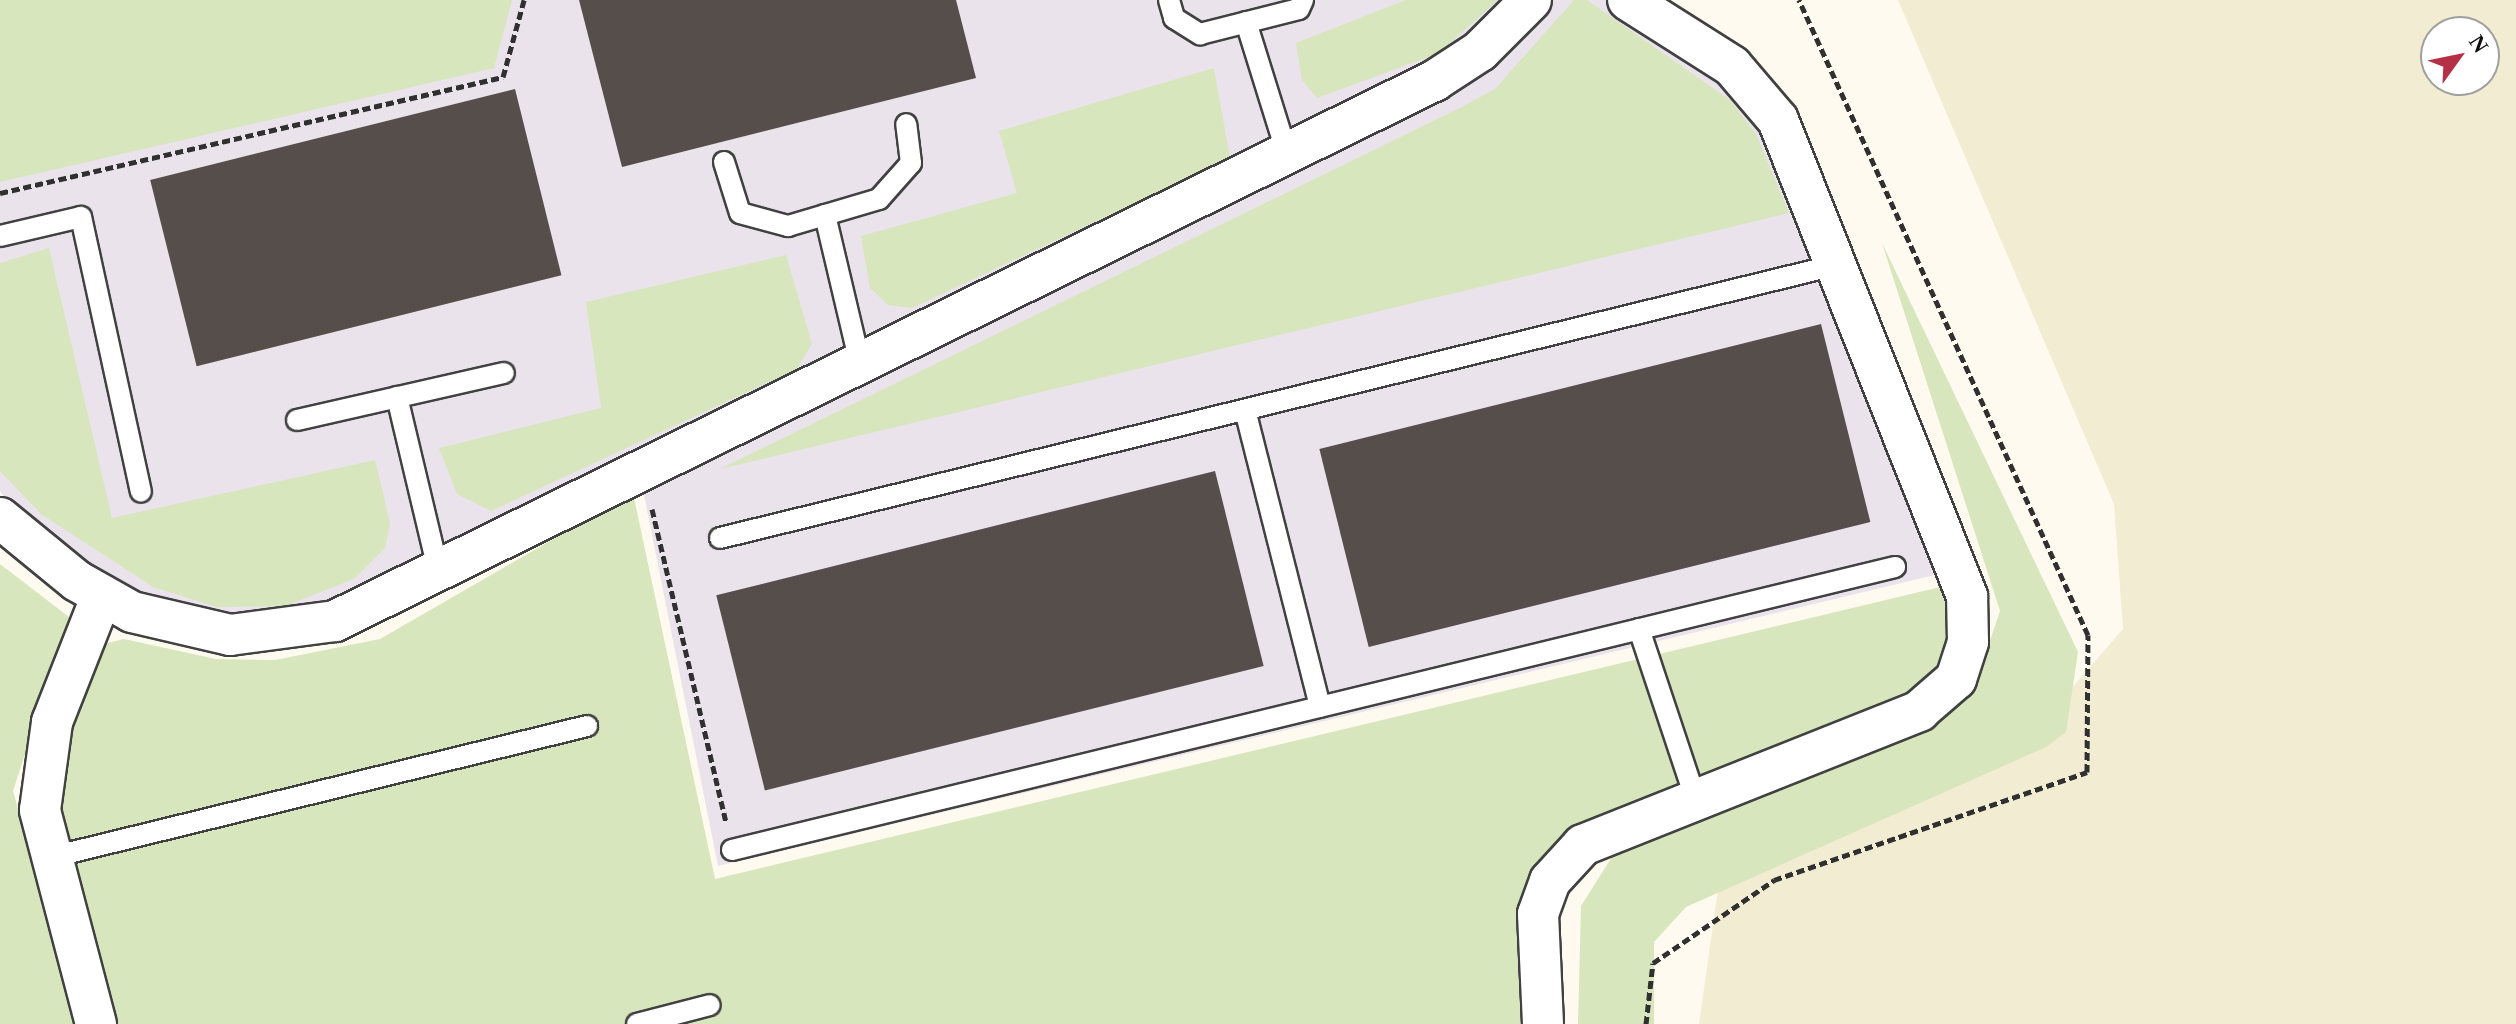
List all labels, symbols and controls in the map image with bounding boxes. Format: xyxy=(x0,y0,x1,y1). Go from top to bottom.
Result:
north arrow xyxy=(2420,16,2500,96)
text: N xyxy=(2464,30,2494,57)

